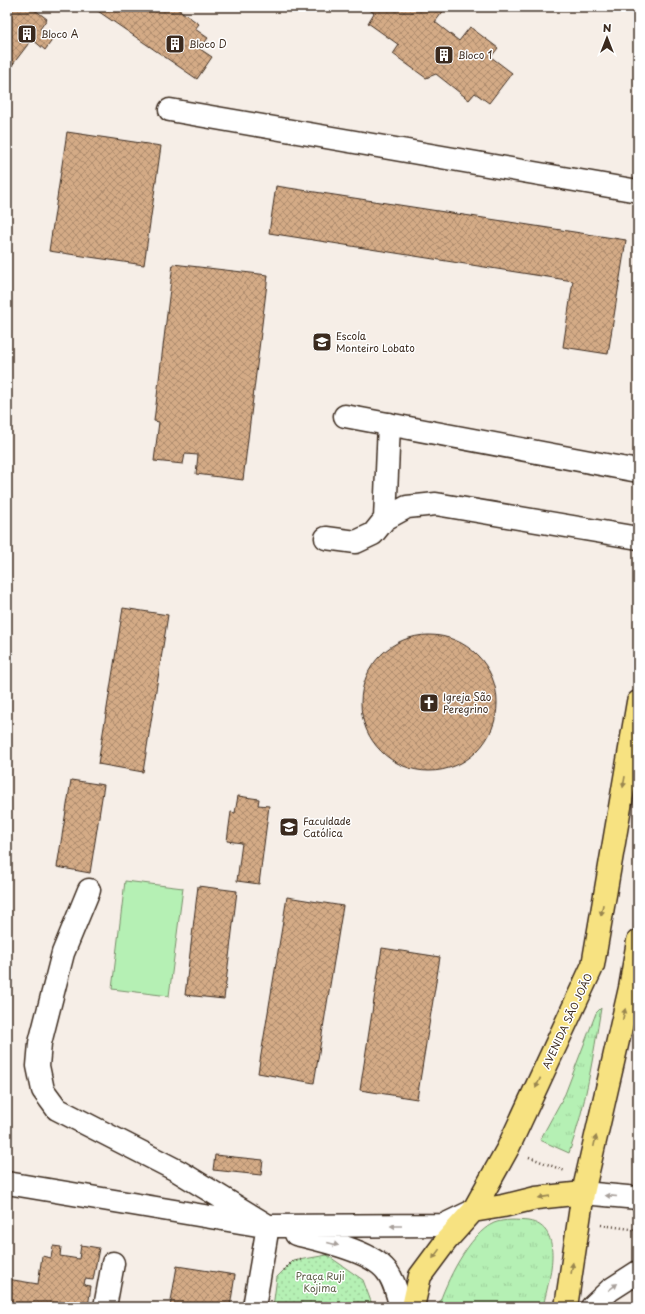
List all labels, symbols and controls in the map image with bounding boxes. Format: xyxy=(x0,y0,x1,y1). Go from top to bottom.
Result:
north arrow xyxy=(587,18,627,58)
text: N xyxy=(603,19,612,36)
building icon: Bloco A xyxy=(16,23,38,45)
place label: Bloco A xyxy=(41,26,79,41)
building icon: Bloco D xyxy=(164,33,186,55)
place label: Bloco D xyxy=(189,36,227,51)
building icon: Bloco 1 xyxy=(433,44,455,66)
place label: Bloco 1 xyxy=(458,47,492,62)
place label: Escola Monteiro Lobato xyxy=(336,328,415,355)
school or university icon: Escola Monteiro Lobato xyxy=(311,331,333,353)
place label: Igreja São Peregrino xyxy=(443,689,492,716)
church icon: Igreja São Peregrino xyxy=(418,692,440,714)
one-way arrow xyxy=(621,776,627,788)
place label: Faculdade Católica xyxy=(303,813,351,840)
school or university icon: Faculdade Católica xyxy=(278,816,300,838)
one-way arrow xyxy=(599,904,605,916)
street label: AVENIDA SÃO JOÃO xyxy=(538,970,595,1071)
one-way arrow xyxy=(622,1008,628,1020)
one-way arrow xyxy=(535,1077,541,1089)
one-way arrow xyxy=(593,1134,599,1147)
one-way arrow xyxy=(605,1192,617,1199)
one-way arrow xyxy=(538,1194,551,1200)
one-way arrow xyxy=(389,1223,402,1229)
one-way arrow xyxy=(327,1241,339,1247)
one-way arrow xyxy=(432,1248,440,1259)
one-way arrow xyxy=(569,1262,575,1275)
park label: Praça Ruji Kojima xyxy=(295,1268,345,1295)
one-way arrow xyxy=(608,1283,619,1292)

